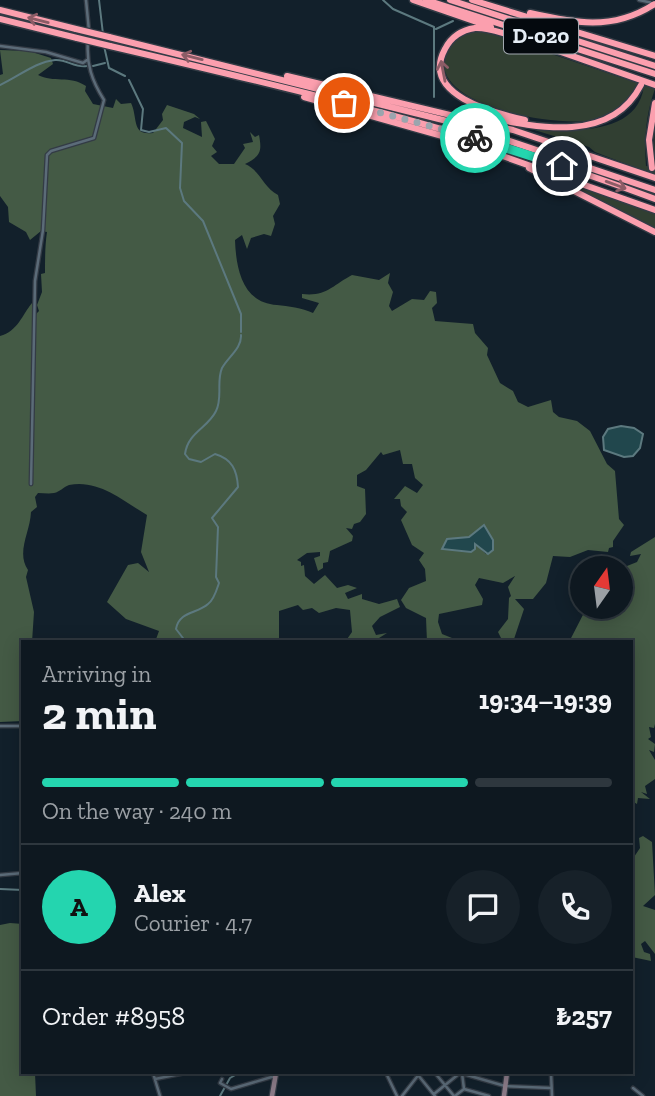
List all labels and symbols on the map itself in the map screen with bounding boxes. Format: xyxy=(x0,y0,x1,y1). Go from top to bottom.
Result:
one-way arrow xyxy=(27,13,50,26)
road number: D-020 xyxy=(504,19,578,54)
one-way arrow xyxy=(181,50,204,63)
one-way arrow xyxy=(436,61,449,83)
pin xyxy=(314,73,374,133)
courier xyxy=(440,103,510,173)
pin xyxy=(532,136,592,196)
one-way arrow xyxy=(605,179,627,192)
north arrow xyxy=(570,556,634,620)

